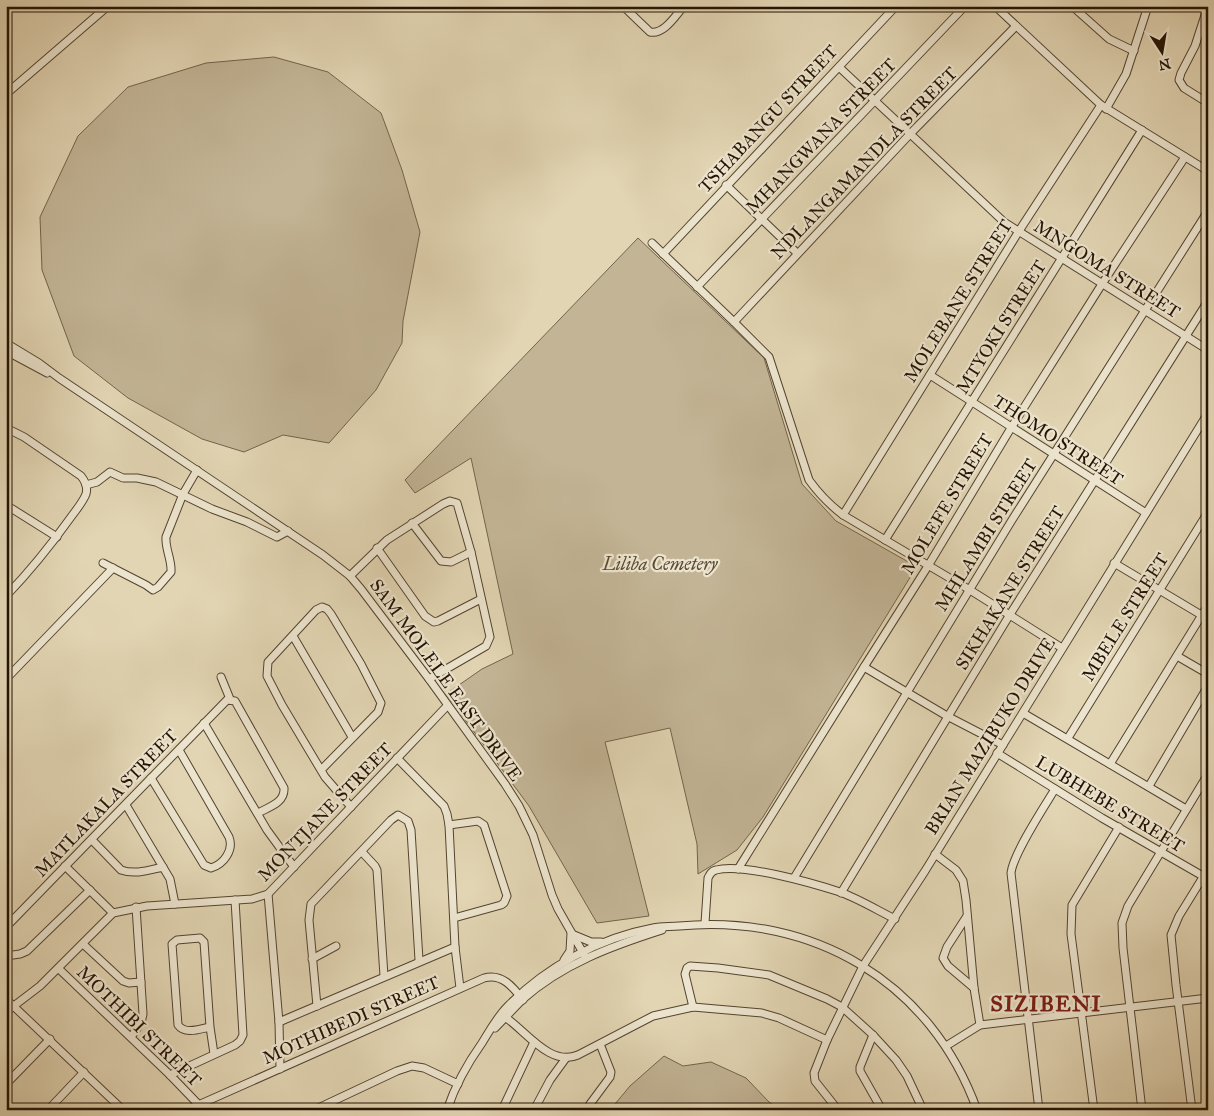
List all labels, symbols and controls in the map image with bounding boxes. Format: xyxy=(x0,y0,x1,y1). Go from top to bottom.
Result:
north arrow xyxy=(1136,28,1186,78)
street label: TSHABANGU STREET xyxy=(694,40,842,198)
street label: MHANGWANA STREET xyxy=(741,54,901,218)
text: N xyxy=(1157,55,1172,74)
street label: NDLANGAMANDLA STREET xyxy=(766,62,962,264)
street label: MNGOMA STREET xyxy=(1030,215,1184,323)
street label: MOLEBANE STREET xyxy=(899,216,1017,386)
street label: MTYOKI STREET xyxy=(951,256,1051,398)
street label: THOMO STREET xyxy=(989,390,1127,490)
street label: MOLEFE STREET xyxy=(896,430,998,578)
street label: MHLAMBI STREET xyxy=(930,455,1042,615)
street label: SIKHAKANE STREET xyxy=(951,502,1069,674)
street label: MBELE STREET xyxy=(1077,549,1173,685)
park label: Liliba Cemetery xyxy=(602,553,719,575)
street label: SAM MOLELE EAST DRIVE xyxy=(365,575,527,785)
street label: BRIAN MAZIBUKO DRIVE xyxy=(920,633,1060,839)
street label: MATLAKALA STREET xyxy=(30,725,182,881)
street label: MONTJANE STREET xyxy=(253,738,398,887)
street label: LUBHEBE STREET xyxy=(1032,751,1188,857)
street label: MOTHIBI STREET xyxy=(72,961,206,1091)
street label: MOTHIBEDI STREET xyxy=(259,971,443,1069)
district label: SIZIBENI xyxy=(990,990,1102,1017)

